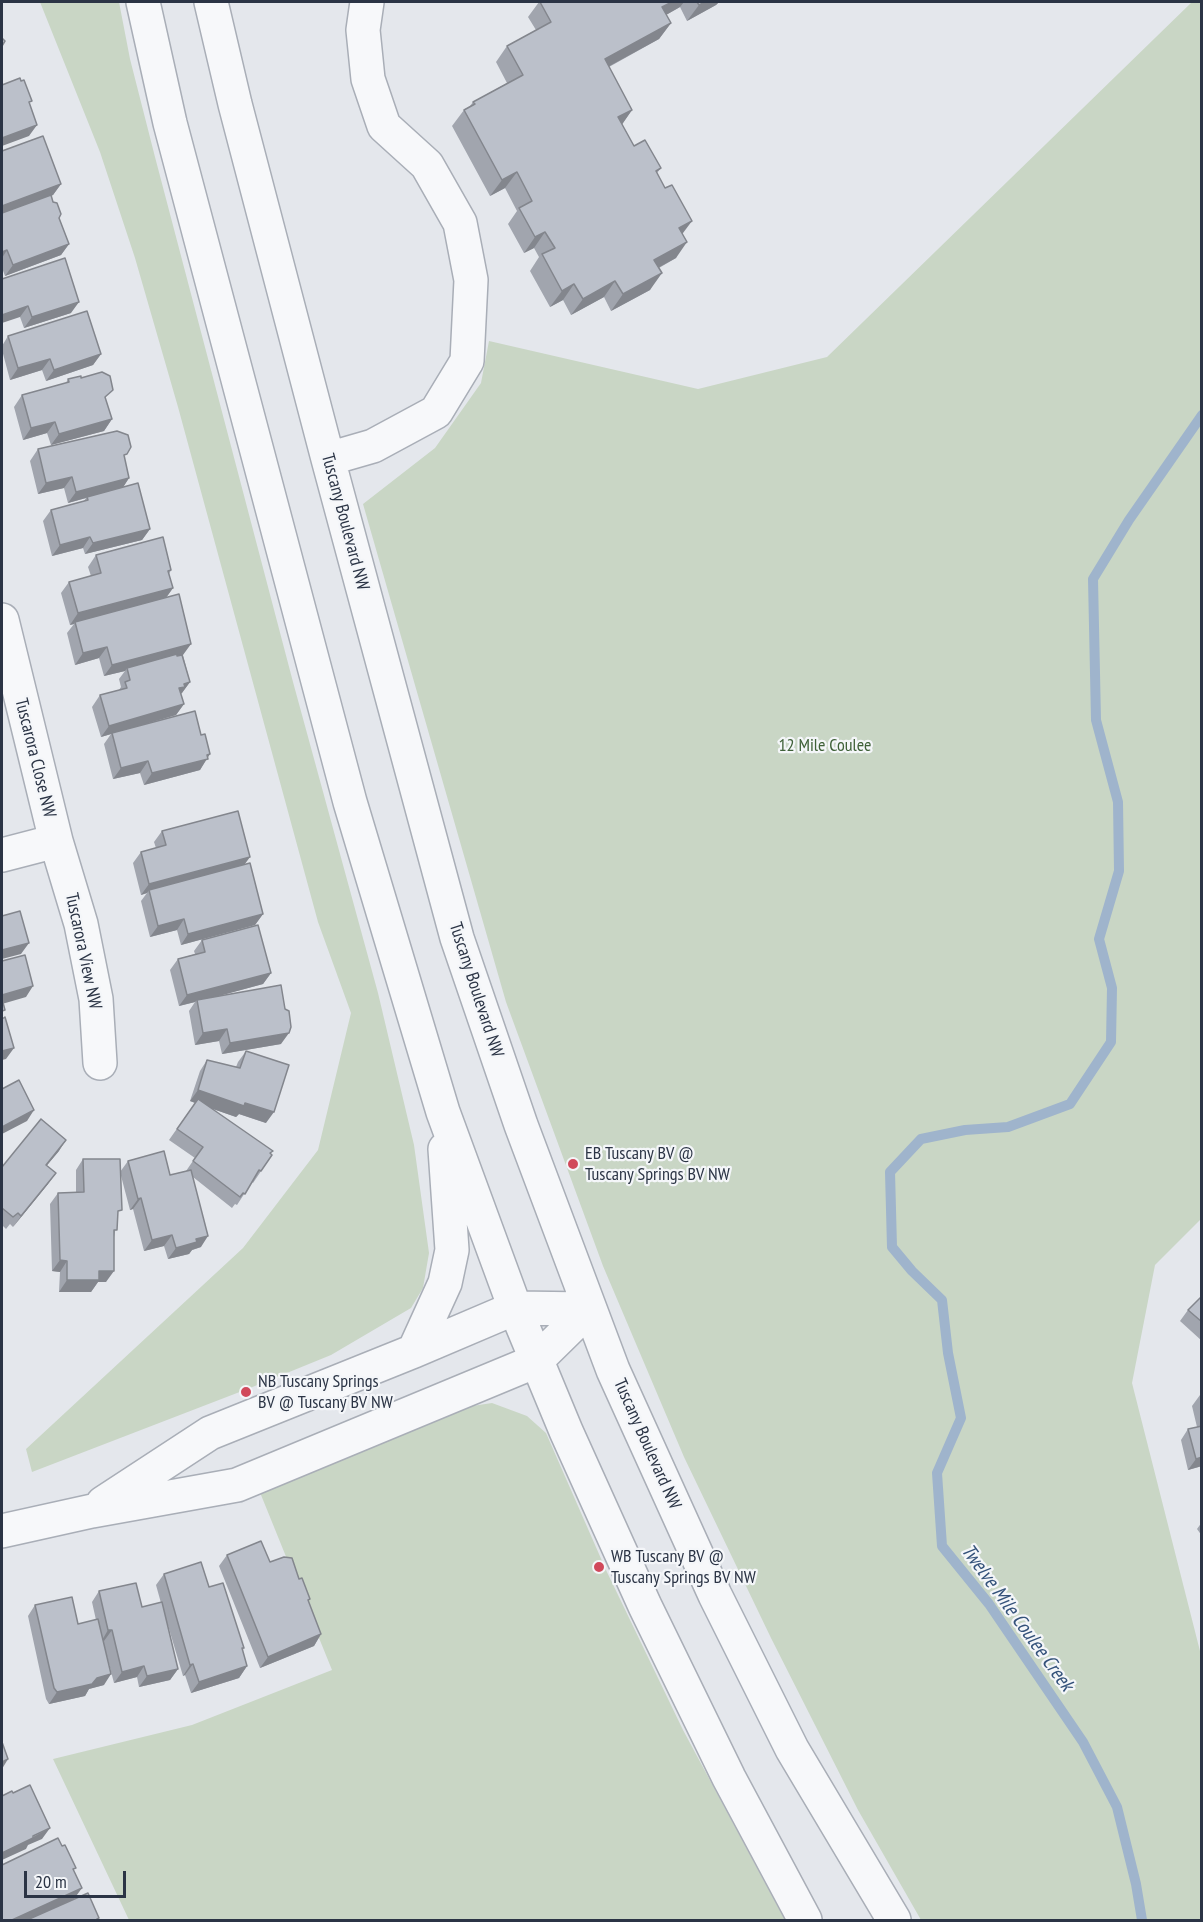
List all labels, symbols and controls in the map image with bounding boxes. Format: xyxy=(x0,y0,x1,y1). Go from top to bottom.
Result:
street label: Tuscany Boulevard NW xyxy=(316,451,374,593)
street label: Tuscarora Close NW xyxy=(10,696,60,820)
park label: 12 Mile Coulee xyxy=(778,735,872,757)
street label: Tuscarora View NW xyxy=(60,891,106,1011)
street label: Tuscany Boulevard NW xyxy=(444,920,508,1060)
place label: EB Tuscany BV @ Tuscany Springs BV NW xyxy=(585,1143,730,1186)
marker: EB Tuscany BV @ Tuscany Springs BV NW xyxy=(566,1157,580,1171)
place label: NB Tuscany Springs BV @ Tuscany BV NW xyxy=(258,1371,393,1414)
street label: Tuscany Boulevard NW xyxy=(609,1375,685,1513)
marker: NB Tuscany Springs BV @ Tuscany BV NW xyxy=(239,1385,253,1399)
water label: Twelve Mile Coulee Creek xyxy=(956,1540,1078,1696)
place label: WB Tuscany BV @ Tuscany Springs BV NW xyxy=(611,1546,756,1588)
marker: WB Tuscany BV @ Tuscany Springs BV NW xyxy=(592,1560,606,1574)
scale bar xyxy=(27,1859,129,1897)
text: 20 m xyxy=(35,1870,67,1893)

